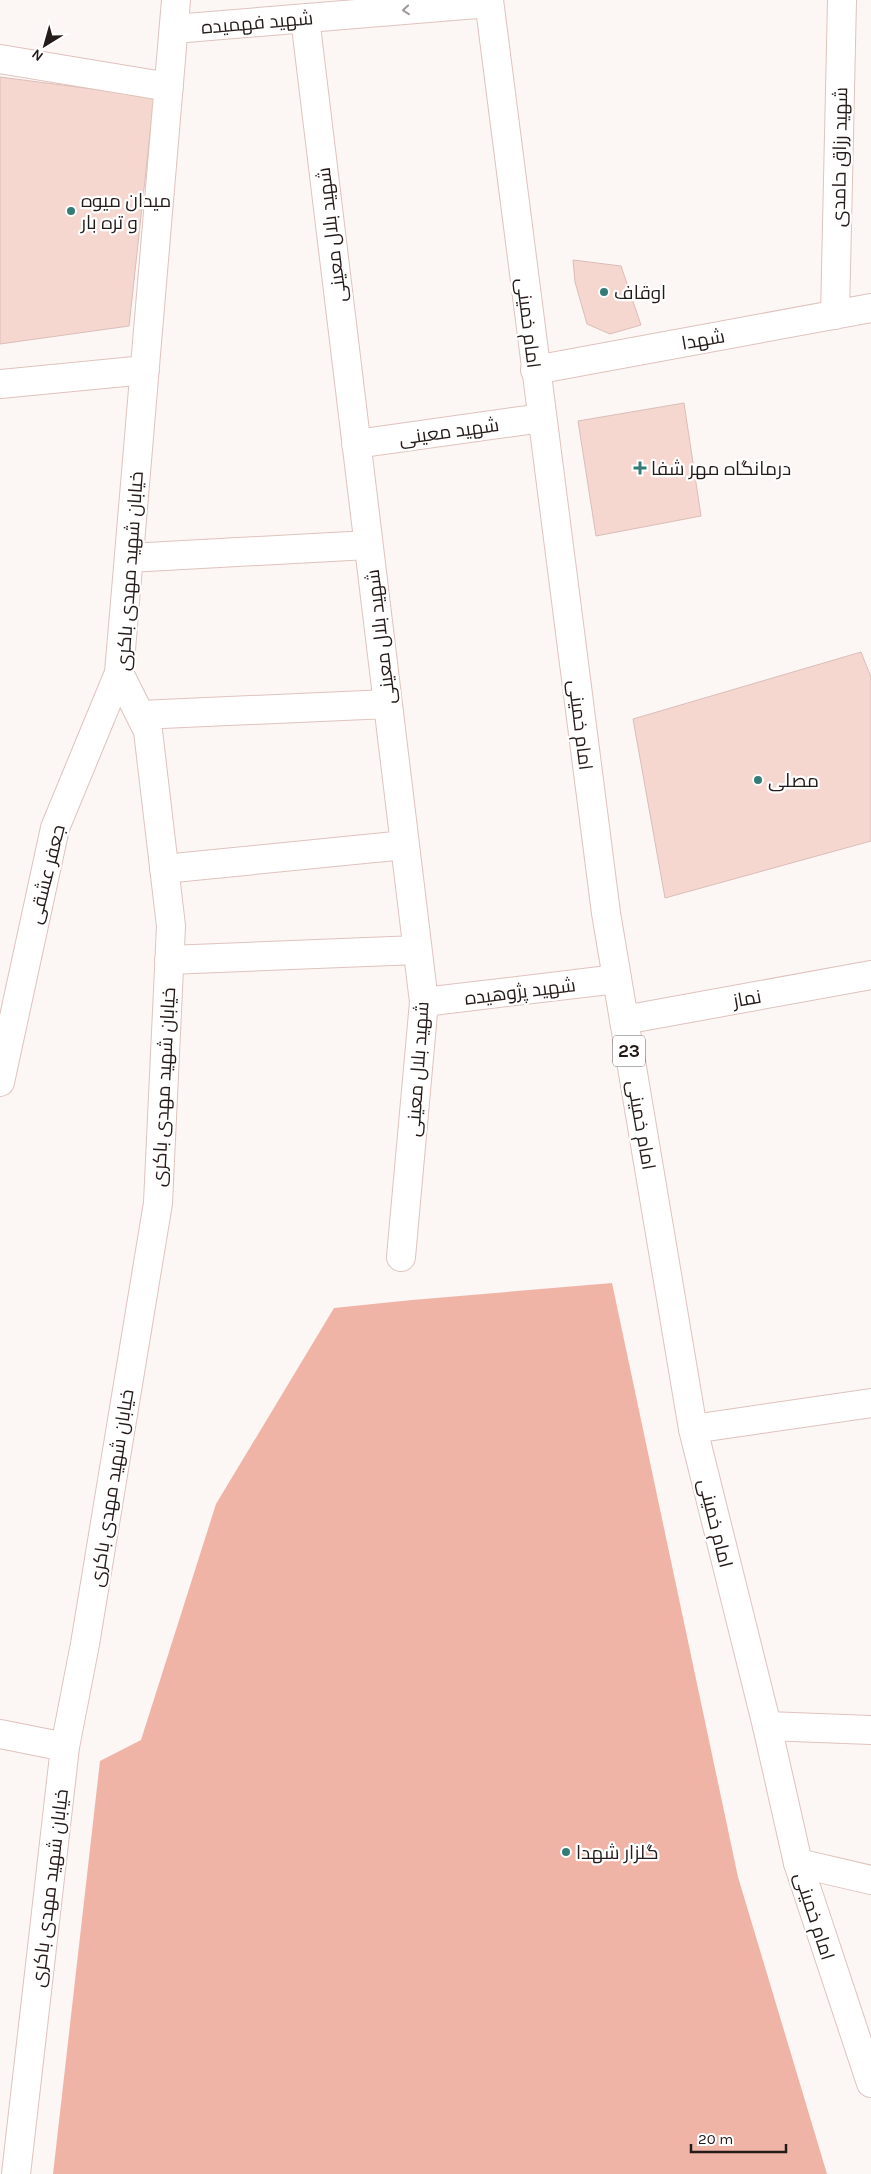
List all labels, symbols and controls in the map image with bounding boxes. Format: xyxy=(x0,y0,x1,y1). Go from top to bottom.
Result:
one-way arrow xyxy=(401,4,409,15)
street label: شهید فهمیده xyxy=(200,7,314,39)
north arrow xyxy=(20,20,70,70)
text: N xyxy=(28,45,47,65)
street label: شهید رزاق حامدی xyxy=(828,87,853,227)
street label: شهید بلال معینی xyxy=(313,166,351,304)
place label: میدان میوه و تره بار xyxy=(80,190,171,234)
marker: میدان میوه و تره بار xyxy=(65,205,77,217)
street label: امام خمینی xyxy=(510,277,544,370)
place label: اوقاف xyxy=(614,282,666,304)
marker: اوقاف xyxy=(598,286,610,298)
street label: شهدا xyxy=(680,325,727,355)
street label: شهید معینی xyxy=(398,414,501,450)
place label: درمانگاه مهر شفا xyxy=(651,458,791,480)
marker: درمانگاه مهر شفا xyxy=(633,461,647,475)
street label: خیابان شهید مهدی باکری xyxy=(112,471,148,672)
street label: شهید بلال معینی xyxy=(362,568,400,706)
street label: امام خمینی xyxy=(562,679,596,772)
place label: مصلی xyxy=(768,770,819,792)
marker: مصلی xyxy=(752,774,764,786)
street label: جعفر عشقی xyxy=(24,822,70,926)
street label: شهید پژوهیده xyxy=(463,974,577,1011)
street label: نماز xyxy=(730,986,763,1012)
street label: خیابان شهید مهدی باکری xyxy=(148,987,180,1187)
street label: شهید بلال معینی xyxy=(402,1001,434,1138)
road number: 23 xyxy=(613,1036,645,1066)
street label: امام خمینی xyxy=(620,1079,660,1172)
street label: خیابان شهید مهدی باکری xyxy=(85,1388,138,1589)
street label: امام خمینی xyxy=(691,1477,737,1570)
street label: خیابان شهید مهدی باکری xyxy=(27,1788,73,1989)
place label: گلزار شهدا xyxy=(576,1842,659,1864)
marker: گلزار شهدا xyxy=(560,1846,572,1858)
street label: امام خمینی xyxy=(788,1870,839,1963)
scale bar xyxy=(691,2122,786,2154)
text: 20 m xyxy=(698,2130,733,2148)

